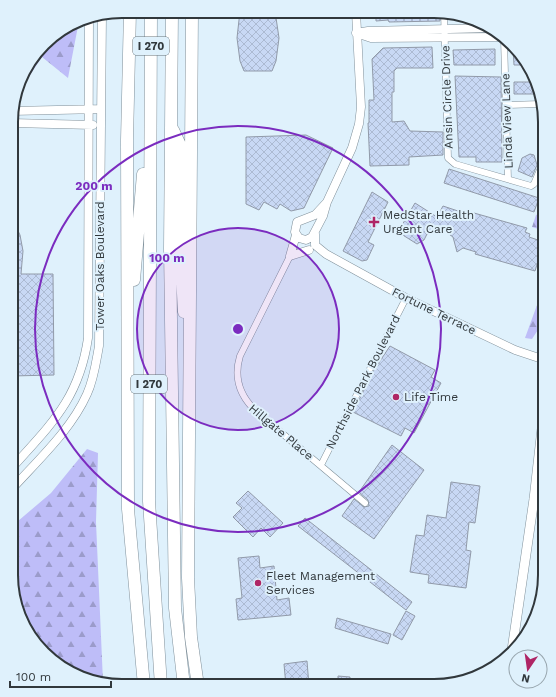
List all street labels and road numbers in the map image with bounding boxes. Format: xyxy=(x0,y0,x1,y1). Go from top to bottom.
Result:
road number: I 270 xyxy=(133,37,169,55)
street label: Ansin Circle Drive xyxy=(438,45,456,149)
street label: Linda View Lane xyxy=(498,73,516,169)
street label: Tower Oaks Boulevard xyxy=(93,201,107,331)
street label: Fortune Terrace xyxy=(390,285,478,337)
street label: Northside Park Boulevard xyxy=(323,313,403,451)
road number: I 270 xyxy=(131,375,167,393)
street label: Hillgate Place xyxy=(246,401,316,463)

